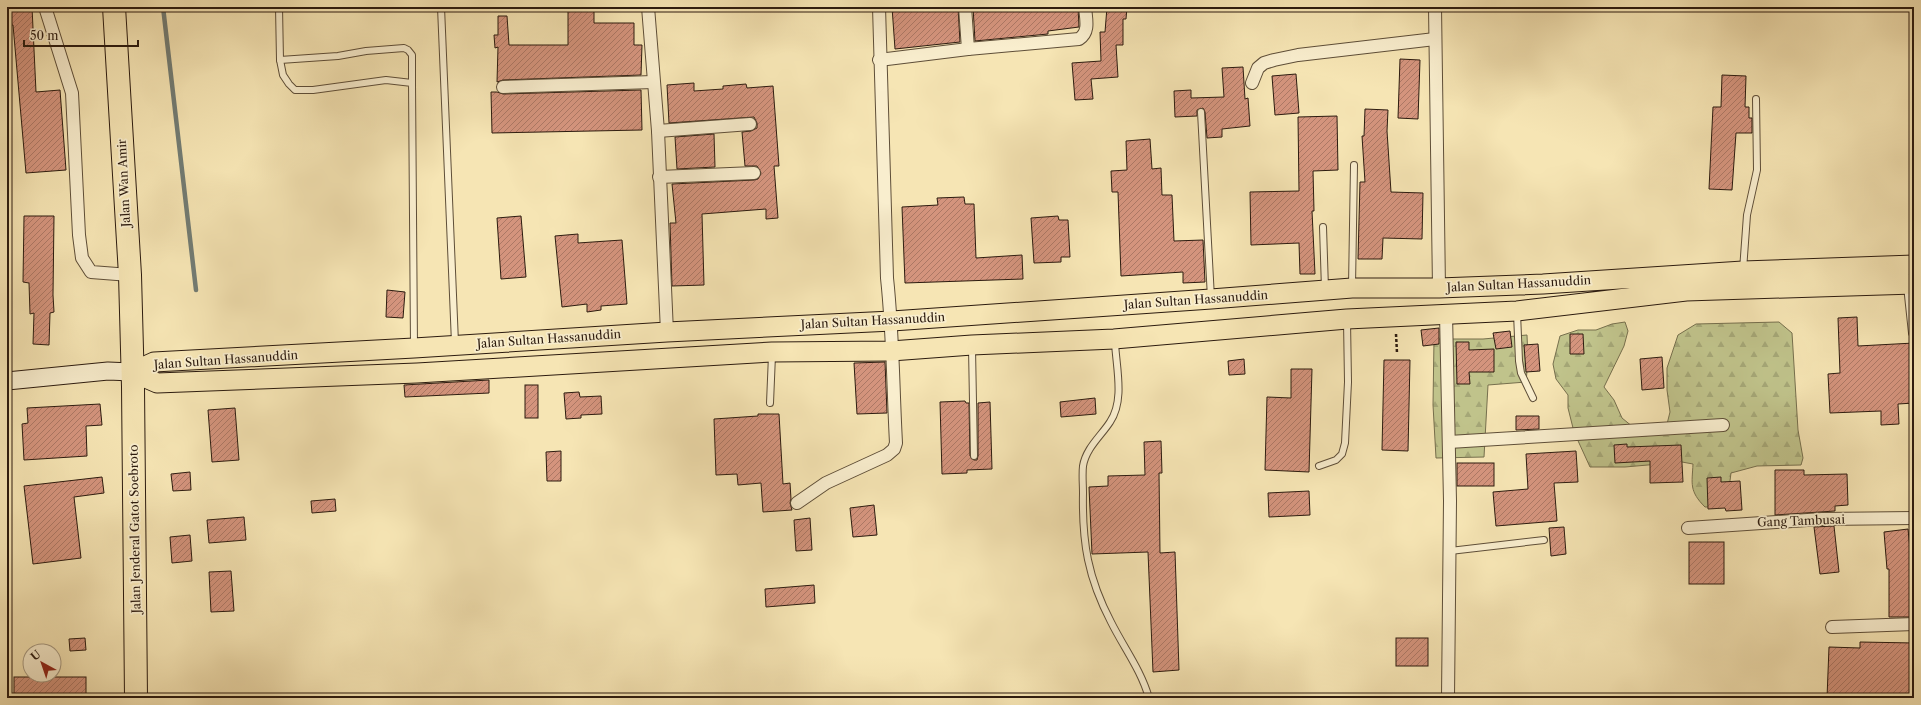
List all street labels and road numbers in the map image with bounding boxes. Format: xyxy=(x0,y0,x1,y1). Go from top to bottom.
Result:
street label: Jalan Wan Amir xyxy=(114,139,133,229)
street label: Jalan Sultan Hassanuddin xyxy=(1444,272,1592,295)
street label: Jalan Sultan Hassanuddin xyxy=(1121,287,1269,312)
street label: Jalan Sultan Hassanuddin xyxy=(798,309,946,332)
street label: Jalan Sultan Hassanuddin xyxy=(474,326,622,351)
street label: Jalan Sultan Hassanuddin xyxy=(151,347,299,372)
street label: Jalan Jenderal Gatot Soebroto xyxy=(126,444,144,616)
street label: Gang Tambusai xyxy=(1757,511,1846,530)

